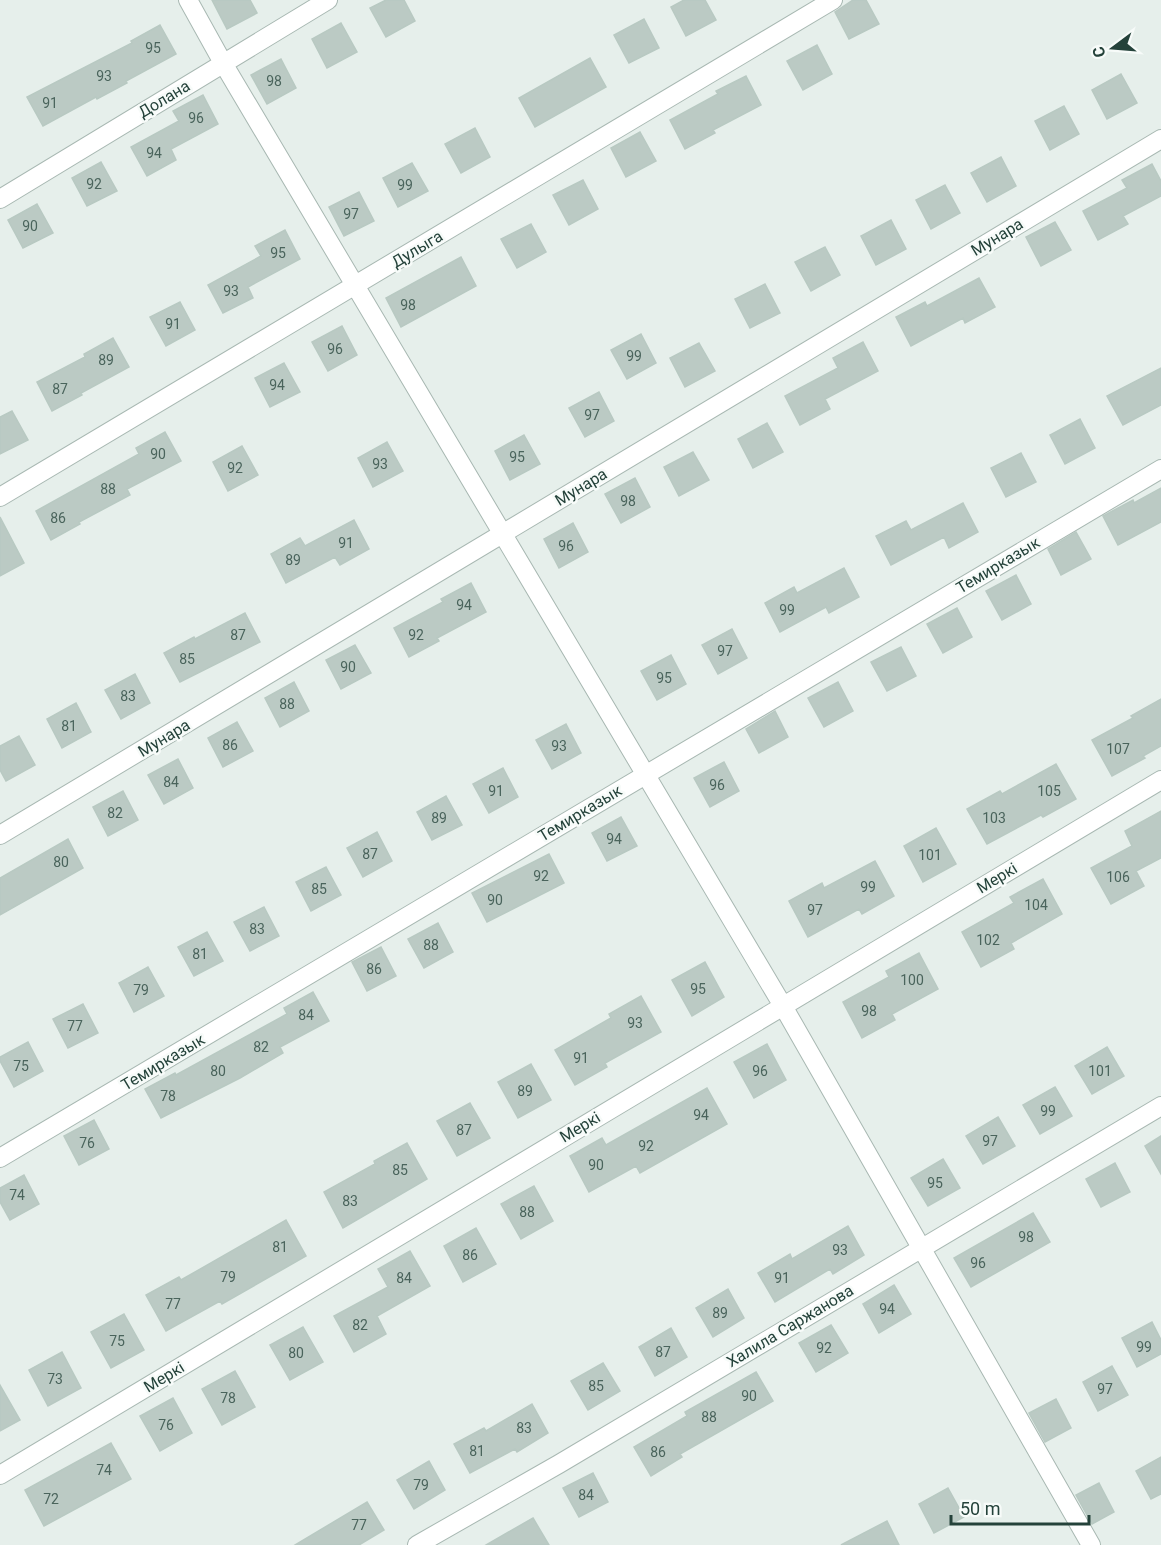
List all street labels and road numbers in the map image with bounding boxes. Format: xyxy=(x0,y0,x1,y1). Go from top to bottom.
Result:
street label: Долана xyxy=(135,76,193,122)
street label: Мунара xyxy=(968,214,1026,260)
street label: Дулыга xyxy=(388,226,446,272)
street label: Мунара xyxy=(552,464,610,510)
street label: Темирказык xyxy=(953,532,1043,597)
street label: Мунара xyxy=(135,715,193,761)
street label: Темирказык xyxy=(535,780,625,845)
street label: Меркі xyxy=(973,859,1021,897)
street label: Темирказык xyxy=(118,1029,208,1094)
street label: Меркі xyxy=(556,1108,604,1146)
street label: Халила Саржанова xyxy=(723,1281,857,1371)
street label: Меркі xyxy=(140,1358,188,1396)

